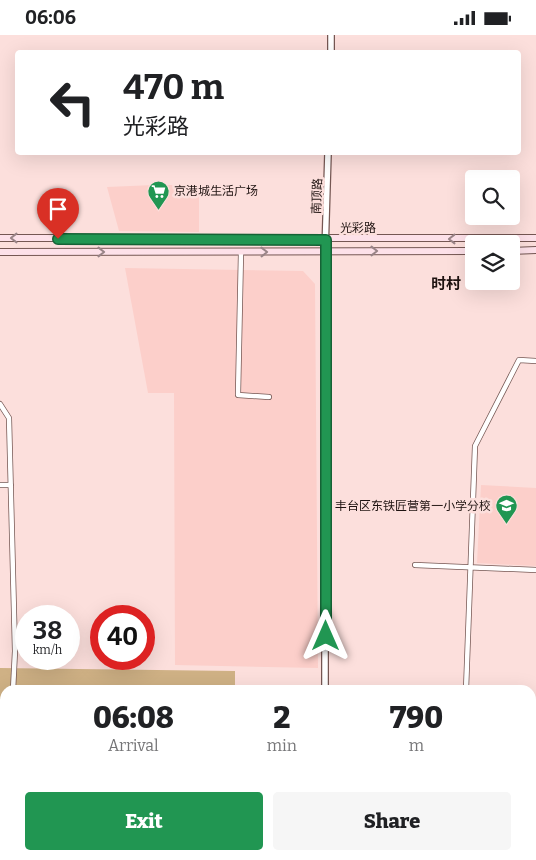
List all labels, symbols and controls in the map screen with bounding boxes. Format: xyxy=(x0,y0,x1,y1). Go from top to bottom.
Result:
text: 06:06 xyxy=(25,6,76,29)
text: 470 m xyxy=(123,66,224,108)
icon: left xyxy=(40,70,105,135)
text: 光彩路 xyxy=(123,113,189,140)
map controls xyxy=(465,170,520,290)
button: search xyxy=(465,170,520,225)
street label: 南顶路 xyxy=(309,178,325,214)
supermarket icon: 京港城生活广场 xyxy=(146,179,170,210)
place label: 京港城生活广场 xyxy=(174,184,258,198)
pin xyxy=(37,188,79,239)
icon: arrive xyxy=(44,195,72,223)
street label: 光彩路 xyxy=(340,221,376,235)
one-way arrow xyxy=(10,233,18,243)
one-way arrow xyxy=(448,234,456,244)
button: layers xyxy=(465,235,520,290)
one-way arrow xyxy=(370,246,378,256)
one-way arrow xyxy=(98,247,105,257)
one-way arrow xyxy=(260,247,268,257)
district label: 时村 xyxy=(431,275,461,293)
school or university icon: 丰台区东铁匠营第一小学分校 xyxy=(495,494,519,525)
place label: 丰台区东铁匠营第一小学分校 xyxy=(335,499,491,513)
speed limit sign: 40 xyxy=(90,605,155,670)
position arrow xyxy=(299,609,351,661)
text: 38 xyxy=(33,616,62,646)
text: km/h xyxy=(33,643,62,657)
text: 06:08 xyxy=(93,700,174,736)
text: 2 xyxy=(273,700,290,736)
text: 790 xyxy=(390,700,443,736)
text: Arrival xyxy=(108,736,159,755)
text: min xyxy=(267,736,297,755)
text: m xyxy=(409,736,424,755)
button: Exit xyxy=(25,792,263,850)
button: Share xyxy=(273,792,511,850)

